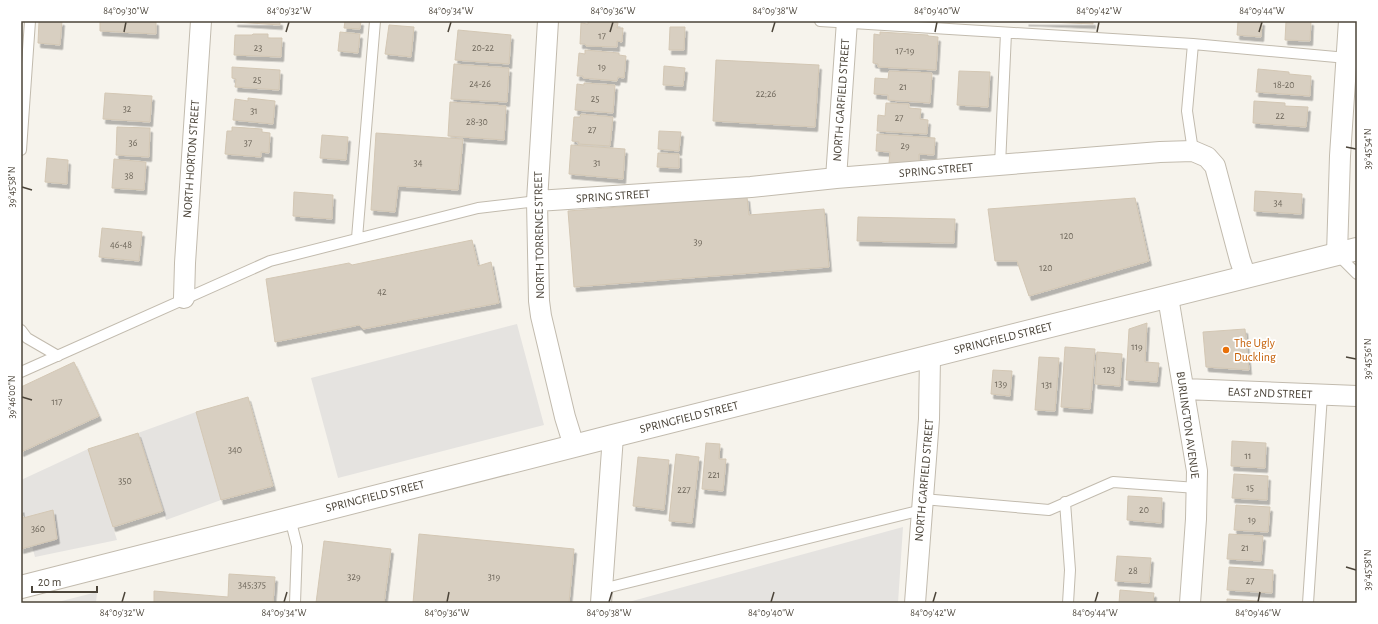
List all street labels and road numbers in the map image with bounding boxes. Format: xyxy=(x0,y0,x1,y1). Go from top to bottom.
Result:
street label: NORTH GARFIELD STREET xyxy=(831,38,851,162)
street label: NORTH HORTON STREET xyxy=(181,99,201,218)
street label: SPRING STREET xyxy=(898,161,974,179)
street label: NORTH TORRENCE STREET xyxy=(532,171,546,299)
street label: SPRING STREET xyxy=(575,187,651,205)
street label: SPRINGFIELD STREET xyxy=(952,320,1054,356)
street label: BURLINGTON AVENUE xyxy=(1175,371,1201,479)
street label: EAST 2ND STREET xyxy=(1227,386,1313,400)
street label: SPRINGFIELD STREET xyxy=(638,399,740,435)
street label: NORTH GARFIELD STREET xyxy=(913,418,935,542)
street label: SPRINGFIELD STREET xyxy=(324,478,426,514)

